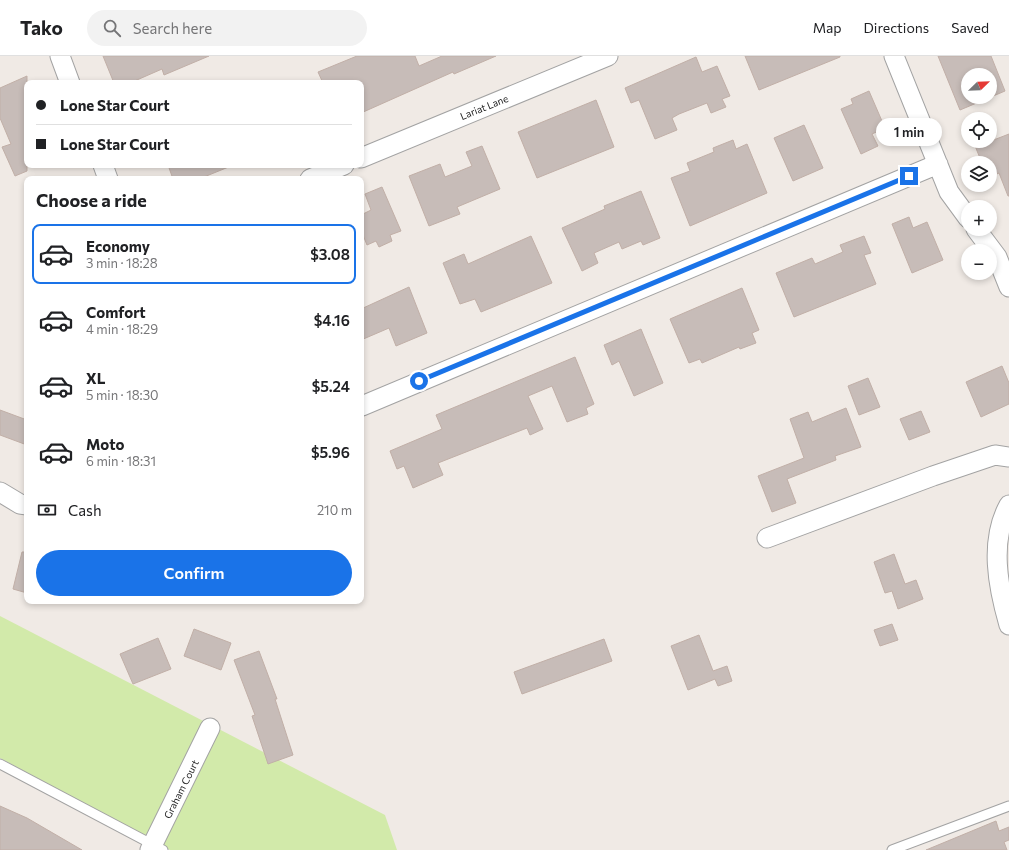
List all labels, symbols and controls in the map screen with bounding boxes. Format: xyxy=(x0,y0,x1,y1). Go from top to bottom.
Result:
search box xyxy=(87,10,367,46)
text: Tako xyxy=(20,16,63,39)
icon: search xyxy=(101,17,123,39)
text: Search here xyxy=(133,19,212,37)
text: Map xyxy=(813,19,842,36)
text: Directions xyxy=(864,19,929,36)
text: Saved xyxy=(951,19,989,36)
north arrow xyxy=(961,68,997,104)
map controls xyxy=(961,68,997,280)
street label: Lariat Lane xyxy=(458,92,510,122)
text: Lone Star Court xyxy=(60,96,170,114)
button: locate xyxy=(961,112,997,148)
callout: 1 min xyxy=(876,118,942,146)
text: 1 min xyxy=(894,124,924,140)
text: Lone Star Court xyxy=(60,135,170,153)
button: layers xyxy=(961,156,997,192)
route end xyxy=(900,167,918,185)
text: Choose a ride xyxy=(36,189,147,211)
button: + xyxy=(961,200,997,236)
icon: car xyxy=(38,236,74,272)
text: Economy xyxy=(86,237,150,255)
button: − xyxy=(961,244,997,280)
text: $3.08 xyxy=(310,245,350,263)
text: 3 min · 18:28 xyxy=(86,255,158,271)
icon: car xyxy=(38,302,74,338)
text: Comfort xyxy=(86,303,146,321)
text: $4.16 xyxy=(314,311,350,329)
text: 4 min · 18:29 xyxy=(86,321,158,337)
icon: car xyxy=(38,368,74,404)
text: XL xyxy=(86,369,105,387)
route start xyxy=(410,372,428,390)
text: $5.24 xyxy=(312,377,350,395)
text: 5 min · 18:30 xyxy=(86,387,159,403)
icon: car xyxy=(38,434,74,470)
text: Moto xyxy=(86,435,125,453)
text: $5.96 xyxy=(311,443,350,461)
text: 6 min · 18:31 xyxy=(86,453,156,469)
icon: cash xyxy=(36,499,58,521)
text: Cash xyxy=(68,501,102,519)
text: 210 m xyxy=(317,502,352,518)
button: Confirm xyxy=(36,550,352,596)
street label: Graham Court xyxy=(161,758,201,820)

